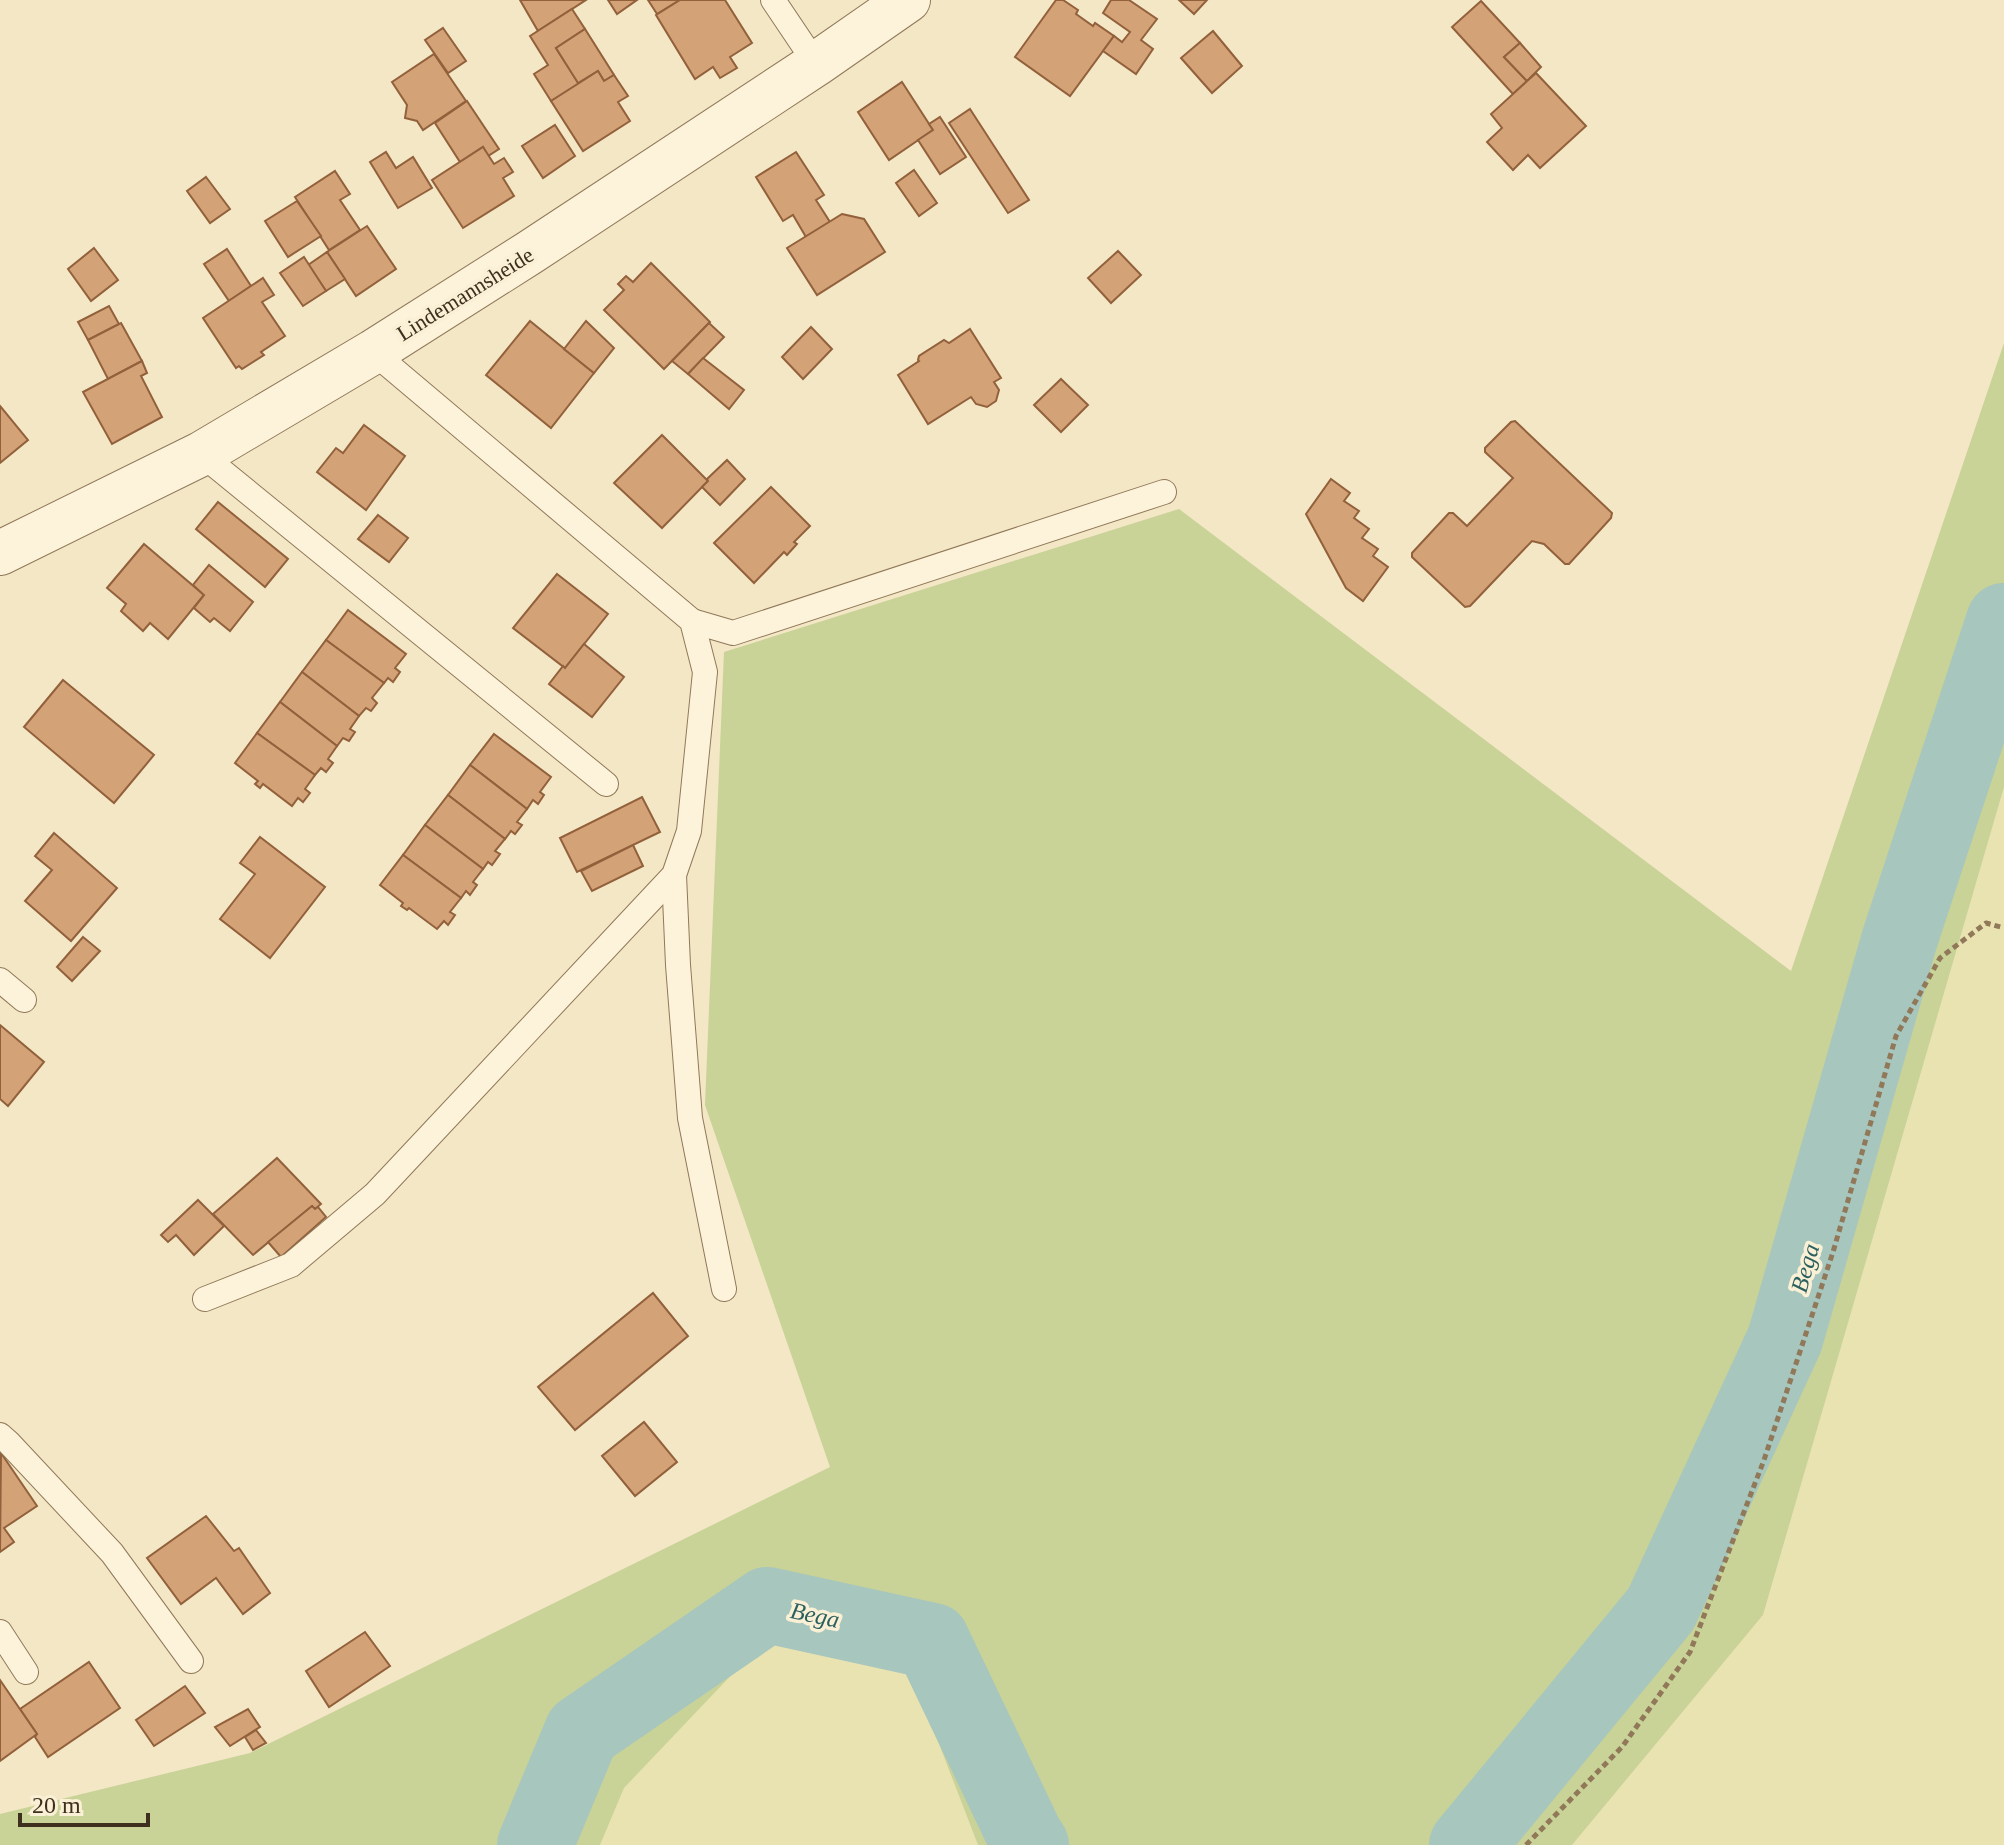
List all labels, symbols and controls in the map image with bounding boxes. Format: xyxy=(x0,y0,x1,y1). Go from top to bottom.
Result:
street label: Lindemannsheide xyxy=(392,242,538,346)
water label: Bega xyxy=(1786,1241,1824,1295)
water label: Bega xyxy=(788,1597,842,1633)
scale bar xyxy=(20,1777,148,1827)
text: 20 m xyxy=(32,1792,81,1818)

